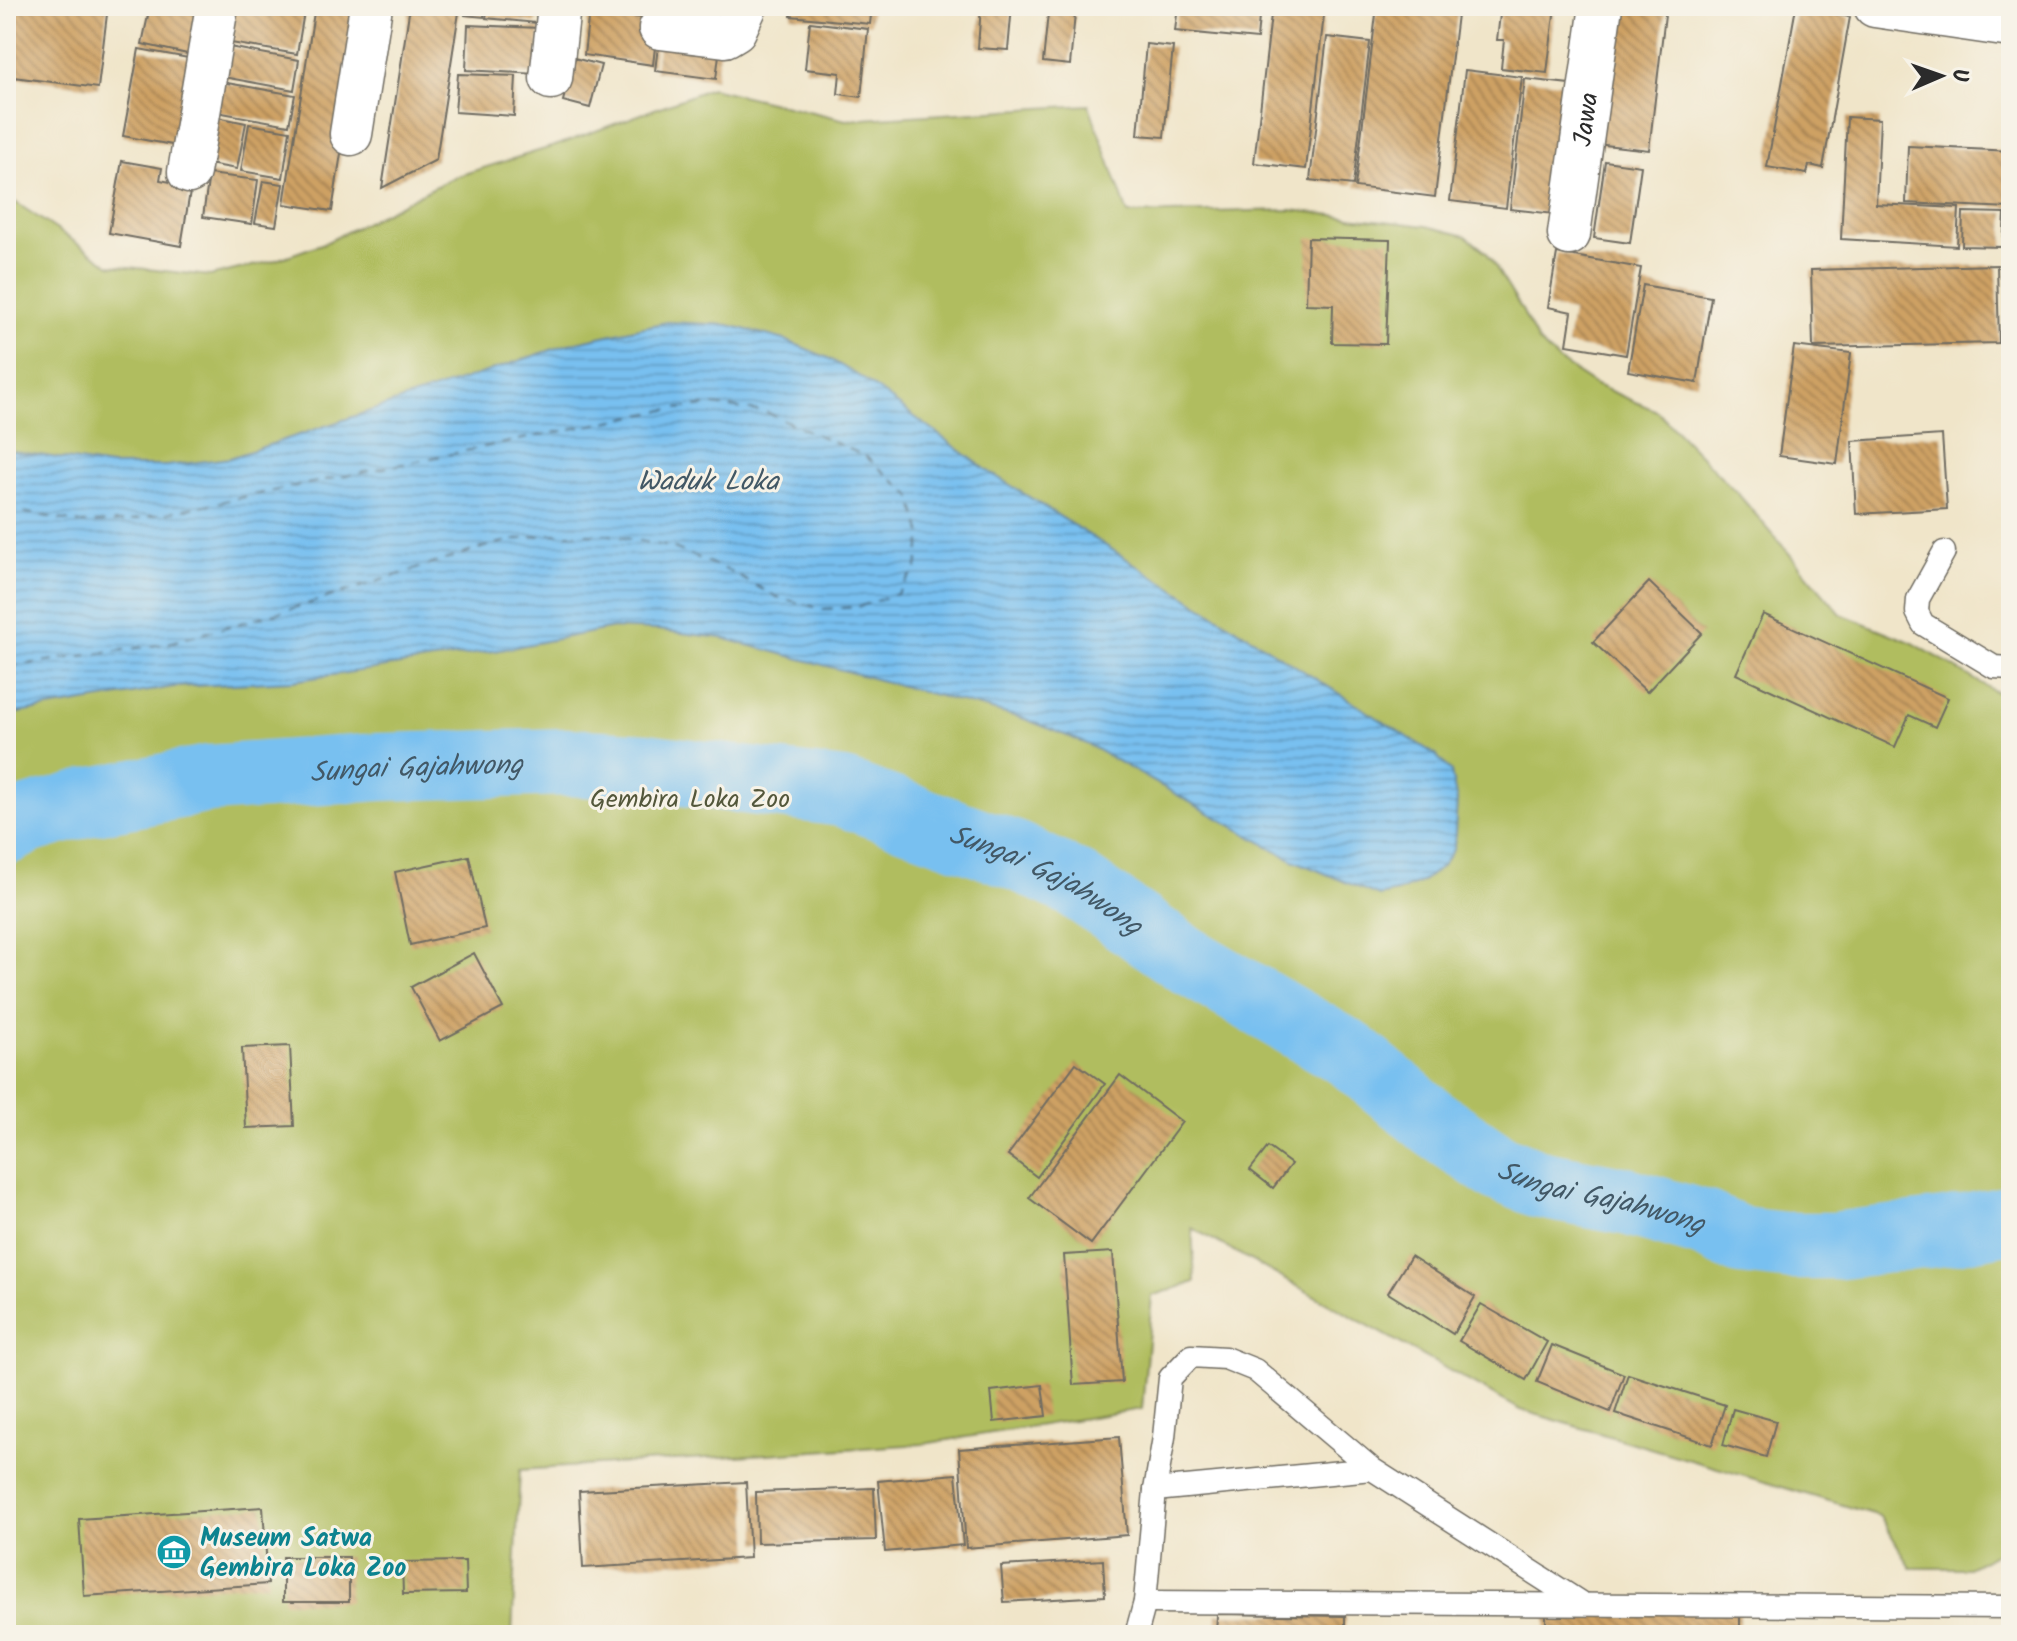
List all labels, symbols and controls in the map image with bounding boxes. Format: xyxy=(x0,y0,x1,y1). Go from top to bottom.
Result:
north arrow xyxy=(1901,36,1981,116)
text: U xyxy=(1941,68,1976,83)
street label: Jawa xyxy=(1563,90,1612,149)
water label: Waduk Loka xyxy=(637,460,780,505)
water label: Sungai Gajahwong xyxy=(308,743,525,797)
park label: Gembira Loka Zoo xyxy=(590,779,790,821)
water label: Sungai Gajahwong xyxy=(942,813,1152,950)
water label: Sungai Gajahwong xyxy=(1490,1149,1711,1248)
place label: Museum Satwa Gembira Loka Zoo xyxy=(200,1518,406,1590)
museum icon: Museum Satwa Gembira Loka Zoo xyxy=(155,1533,193,1571)

